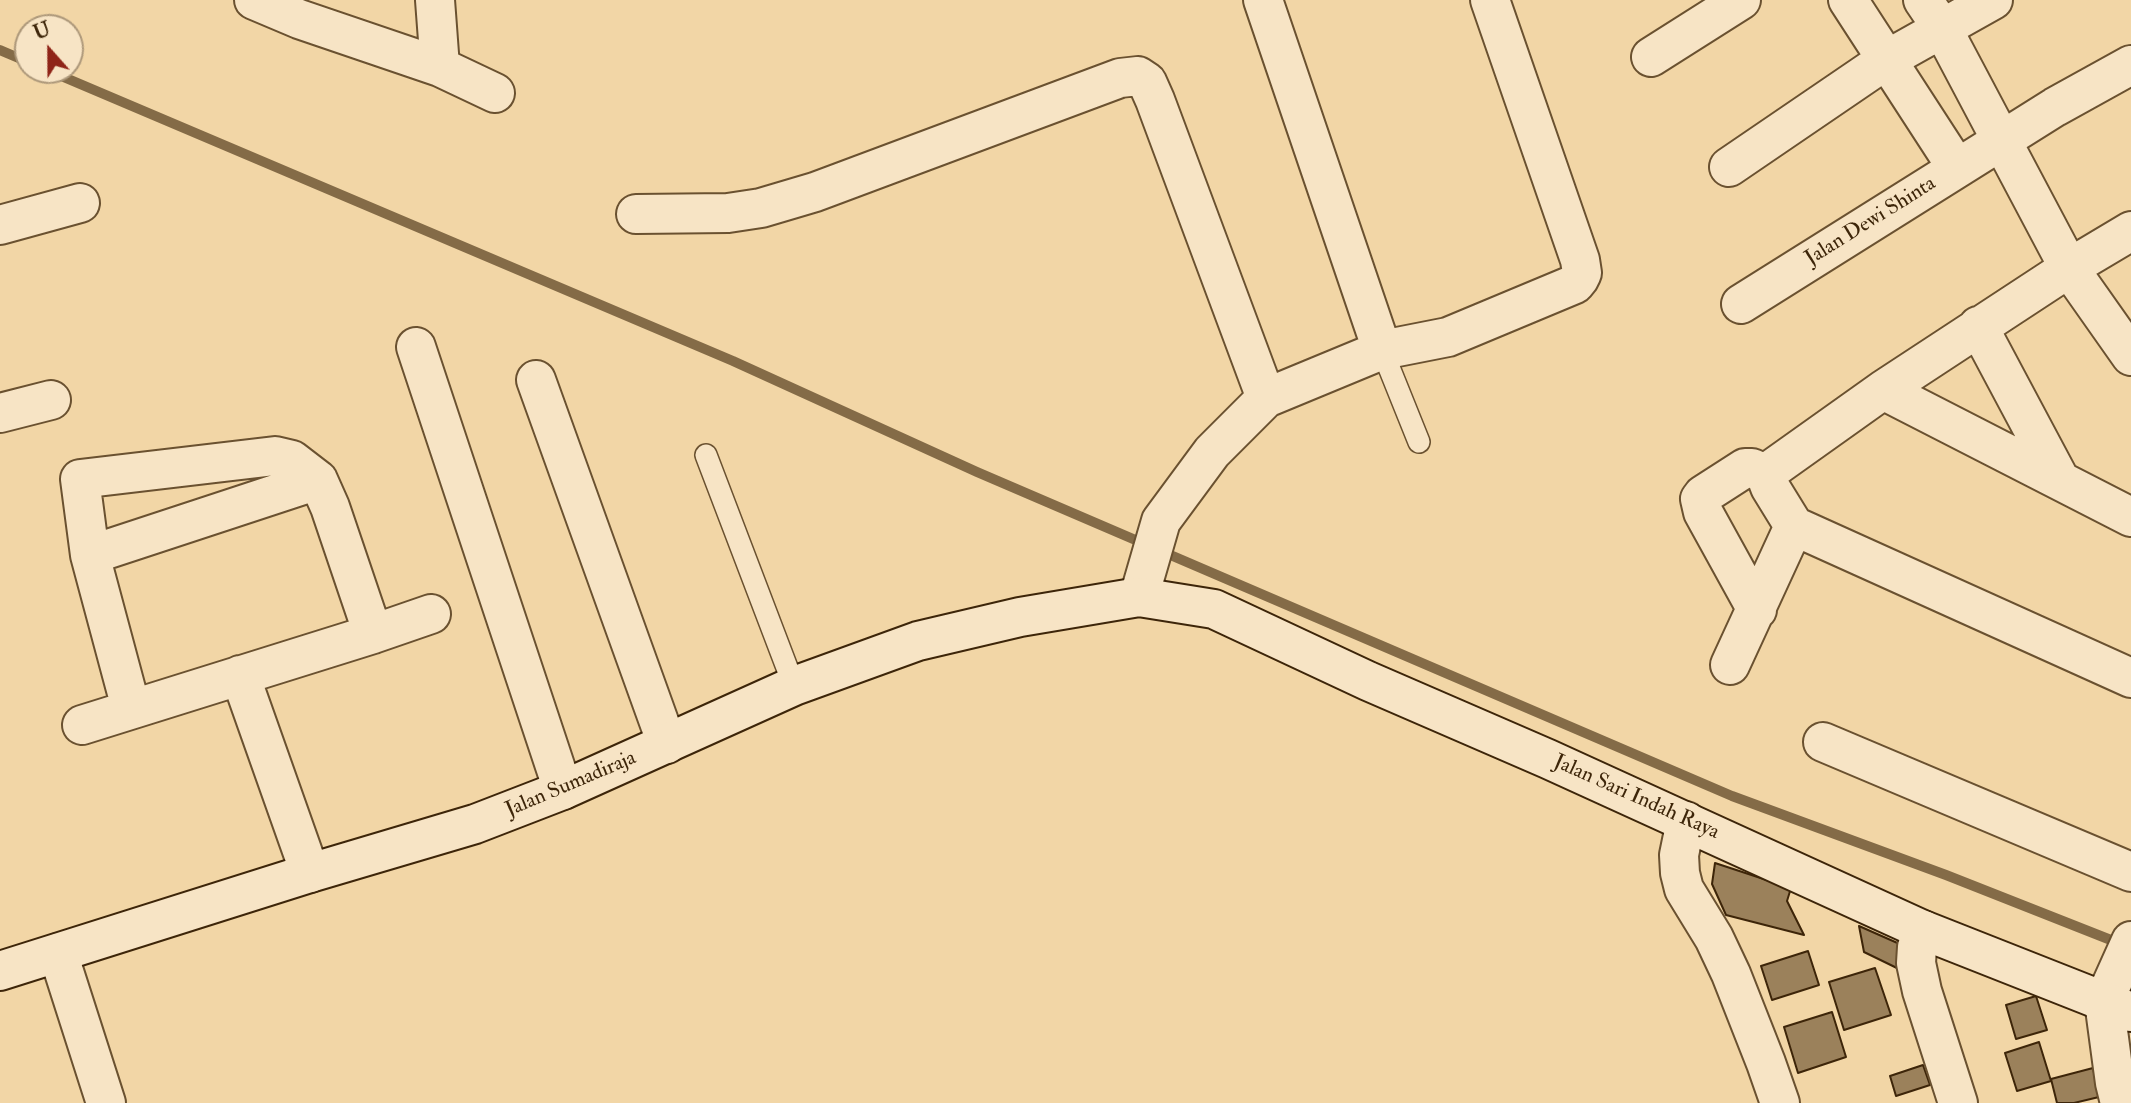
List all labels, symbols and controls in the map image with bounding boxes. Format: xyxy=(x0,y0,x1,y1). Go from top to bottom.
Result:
north arrow xyxy=(14,14,84,84)
text: U xyxy=(30,17,54,45)
street label: Jalan Dewi Shinta xyxy=(1801,172,1941,272)
street label: Jalan Sumadiraja xyxy=(502,746,640,824)
street label: Jalan Sari Indah Raya xyxy=(1549,750,1723,846)

